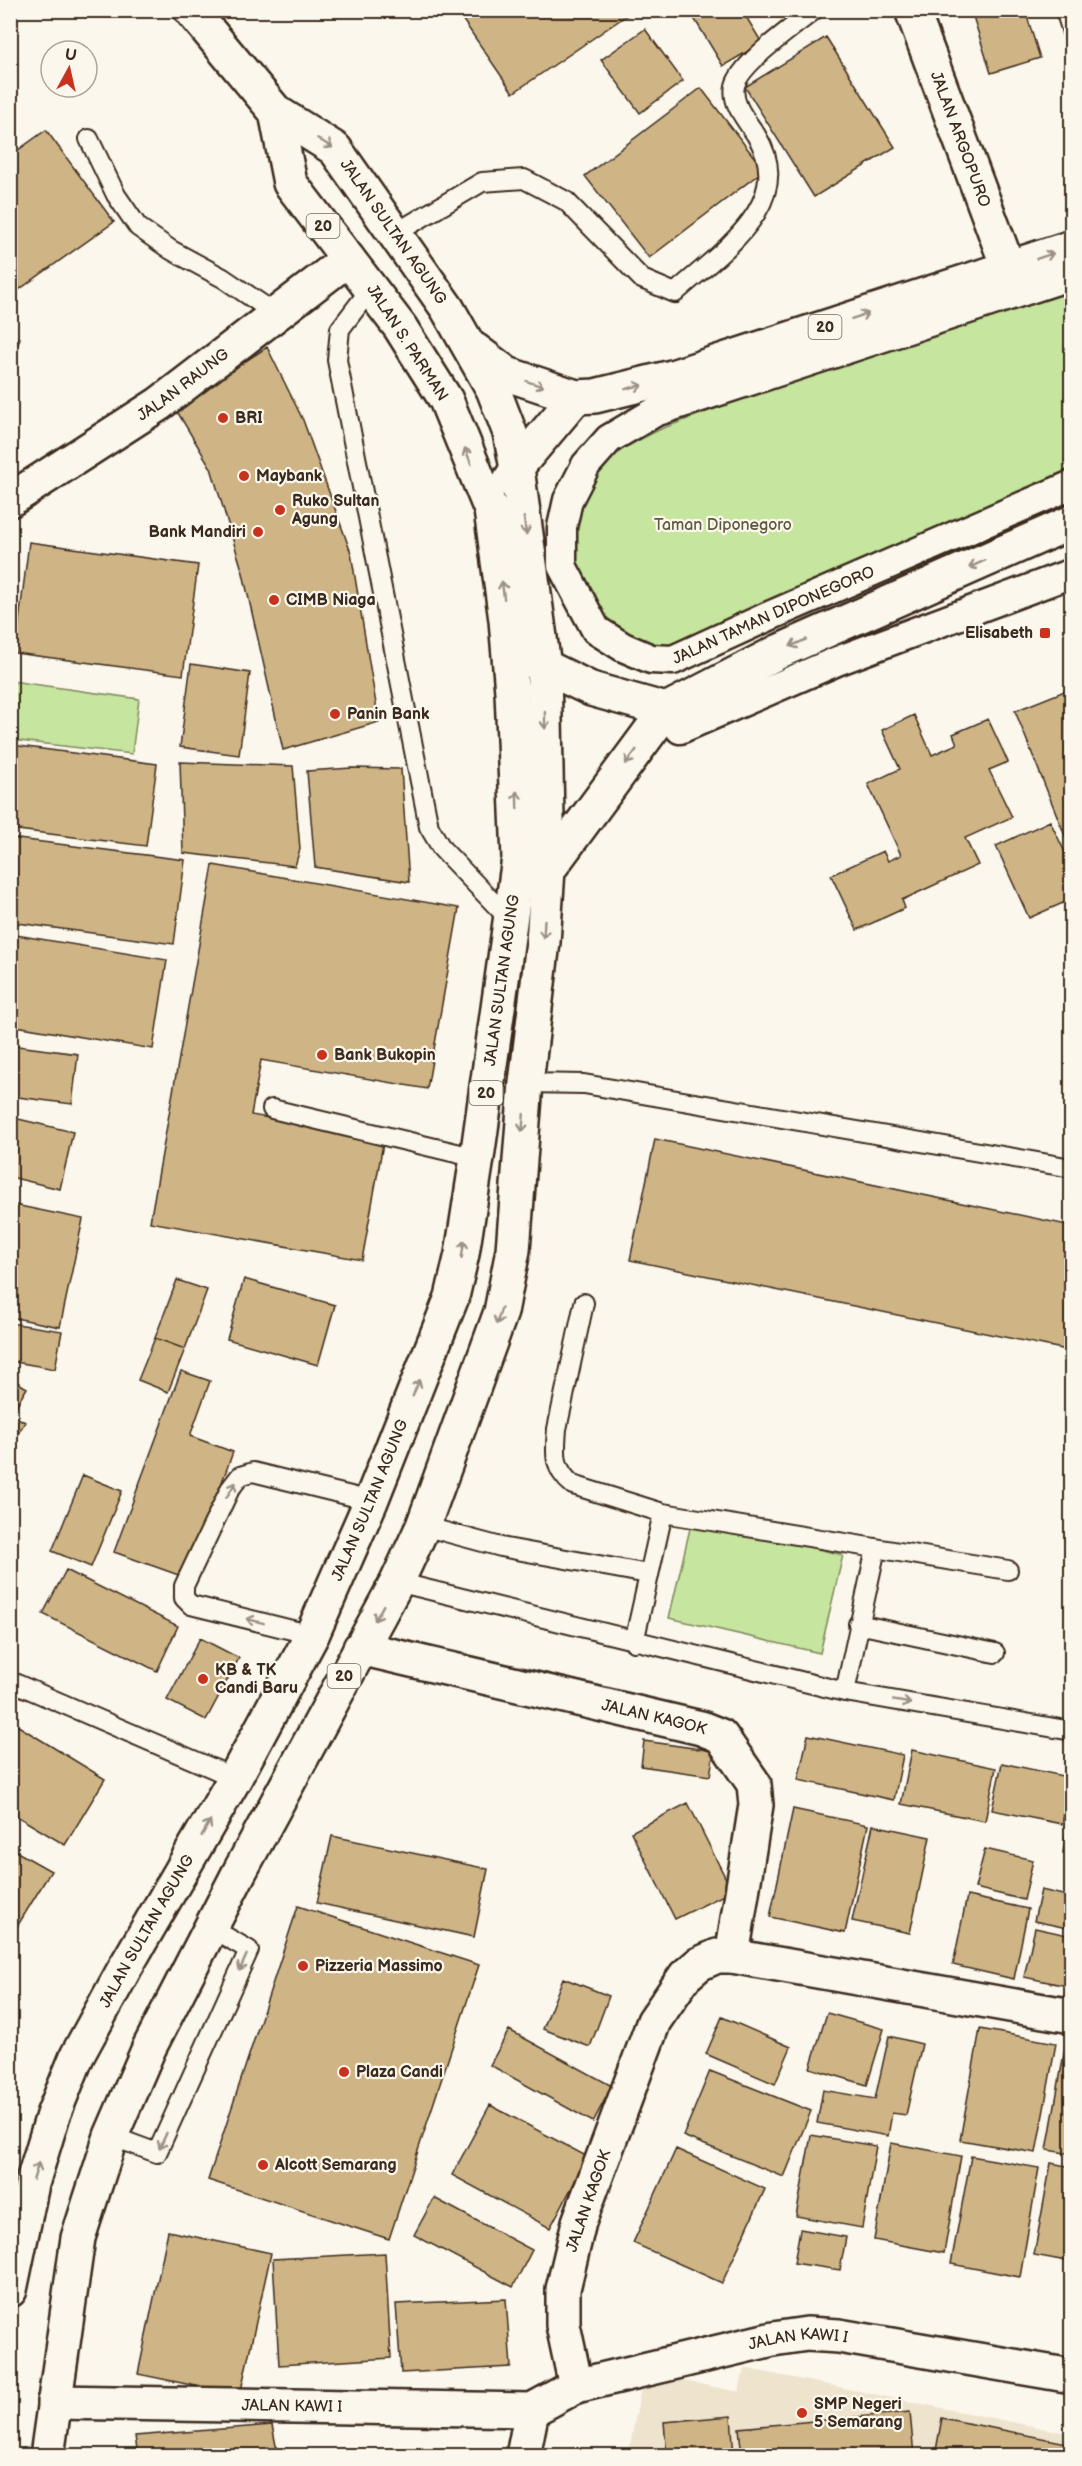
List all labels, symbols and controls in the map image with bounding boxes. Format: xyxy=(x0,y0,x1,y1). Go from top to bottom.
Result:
north arrow xyxy=(39,39,99,99)
text: U xyxy=(64,45,78,66)
street label: JALAN ARGOPURO xyxy=(926,69,994,210)
one-way arrow xyxy=(316,137,333,149)
street label: JALAN SULTAN AGUNG xyxy=(336,156,450,308)
road number: 20 xyxy=(306,214,340,238)
one-way arrow xyxy=(1035,249,1054,260)
street label: JALAN S. PARMAN xyxy=(362,281,452,405)
one-way arrow xyxy=(850,310,869,321)
road number: 20 xyxy=(808,315,842,339)
street label: JALAN RAUNG xyxy=(134,344,233,425)
one-way arrow xyxy=(525,379,544,390)
one-way arrow xyxy=(624,380,643,392)
place label: BRI xyxy=(235,409,263,428)
marker: BRI xyxy=(216,411,230,425)
one-way arrow xyxy=(461,447,472,466)
place label: Maybank xyxy=(256,467,323,486)
marker: Maybank xyxy=(237,469,251,483)
place label: Ruko Sultan Agung xyxy=(291,492,379,529)
marker: Ruko Sultan Agung xyxy=(273,503,287,517)
one-way arrow xyxy=(520,516,531,536)
park label: Taman Diponegoro xyxy=(654,516,792,535)
place label: Bank Mandiri xyxy=(148,523,246,542)
marker: Bank Mandiri xyxy=(251,525,265,539)
one-way arrow xyxy=(968,559,986,570)
street label: JALAN TAMAN DIPONEGORO xyxy=(670,562,878,668)
one-way arrow xyxy=(497,580,508,600)
place label: CIMB Niaga xyxy=(286,591,376,610)
marker: CIMB Niaga xyxy=(267,593,281,607)
place label: Elisabeth xyxy=(965,624,1033,643)
marker: Elisabeth xyxy=(1038,626,1052,640)
one-way arrow xyxy=(790,638,808,649)
place label: Panin Bank xyxy=(347,705,430,724)
marker: Panin Bank xyxy=(328,707,342,721)
one-way arrow xyxy=(539,709,551,729)
one-way arrow xyxy=(625,749,638,765)
one-way arrow xyxy=(511,791,523,810)
street label: JALAN SULTAN AGUNG xyxy=(480,893,523,1067)
one-way arrow xyxy=(539,918,550,938)
place label: Bank Bukopin xyxy=(334,1046,436,1065)
marker: Bank Bukopin xyxy=(315,1048,329,1062)
road number: 20 xyxy=(470,1081,502,1105)
one-way arrow xyxy=(517,1112,528,1132)
one-way arrow xyxy=(458,1239,469,1259)
one-way arrow xyxy=(493,1306,504,1325)
one-way arrow xyxy=(411,1379,422,1397)
street label: JALAN SULTAN AGUNG xyxy=(328,1417,412,1584)
one-way arrow xyxy=(225,1482,237,1499)
one-way arrow xyxy=(373,1604,385,1621)
one-way arrow xyxy=(246,1615,265,1627)
place label: KB & TK Candi Baru xyxy=(215,1661,298,1698)
road number: 20 xyxy=(328,1664,360,1688)
marker: KB & TK Candi Baru xyxy=(196,1672,210,1686)
street label: JALAN KAGOK xyxy=(600,1696,710,1739)
one-way arrow xyxy=(892,1697,912,1708)
one-way arrow xyxy=(200,1820,212,1837)
street label: JALAN SULTAN AGUNG xyxy=(96,1851,198,2011)
one-way arrow xyxy=(236,1954,248,1972)
place label: Pizzeria Massimo xyxy=(315,1957,443,1976)
marker: Pizzeria Massimo xyxy=(296,1959,310,1973)
place label: Plaza Candi xyxy=(356,2063,443,2082)
marker: Plaza Candi xyxy=(337,2065,351,2079)
one-way arrow xyxy=(156,2132,168,2150)
street label: JALAN KAGOK xyxy=(563,2147,616,2255)
place label: Alcott Semarang xyxy=(274,2156,397,2175)
marker: Alcott Semarang xyxy=(256,2158,270,2172)
one-way arrow xyxy=(31,2162,42,2181)
street label: JALAN KAWI I xyxy=(746,2324,850,2354)
place label: SMP Negeri 5 Semarang xyxy=(814,2395,902,2432)
street label: JALAN KAWI I xyxy=(241,2396,343,2416)
marker: SMP Negeri 5 Semarang xyxy=(795,2406,809,2420)

